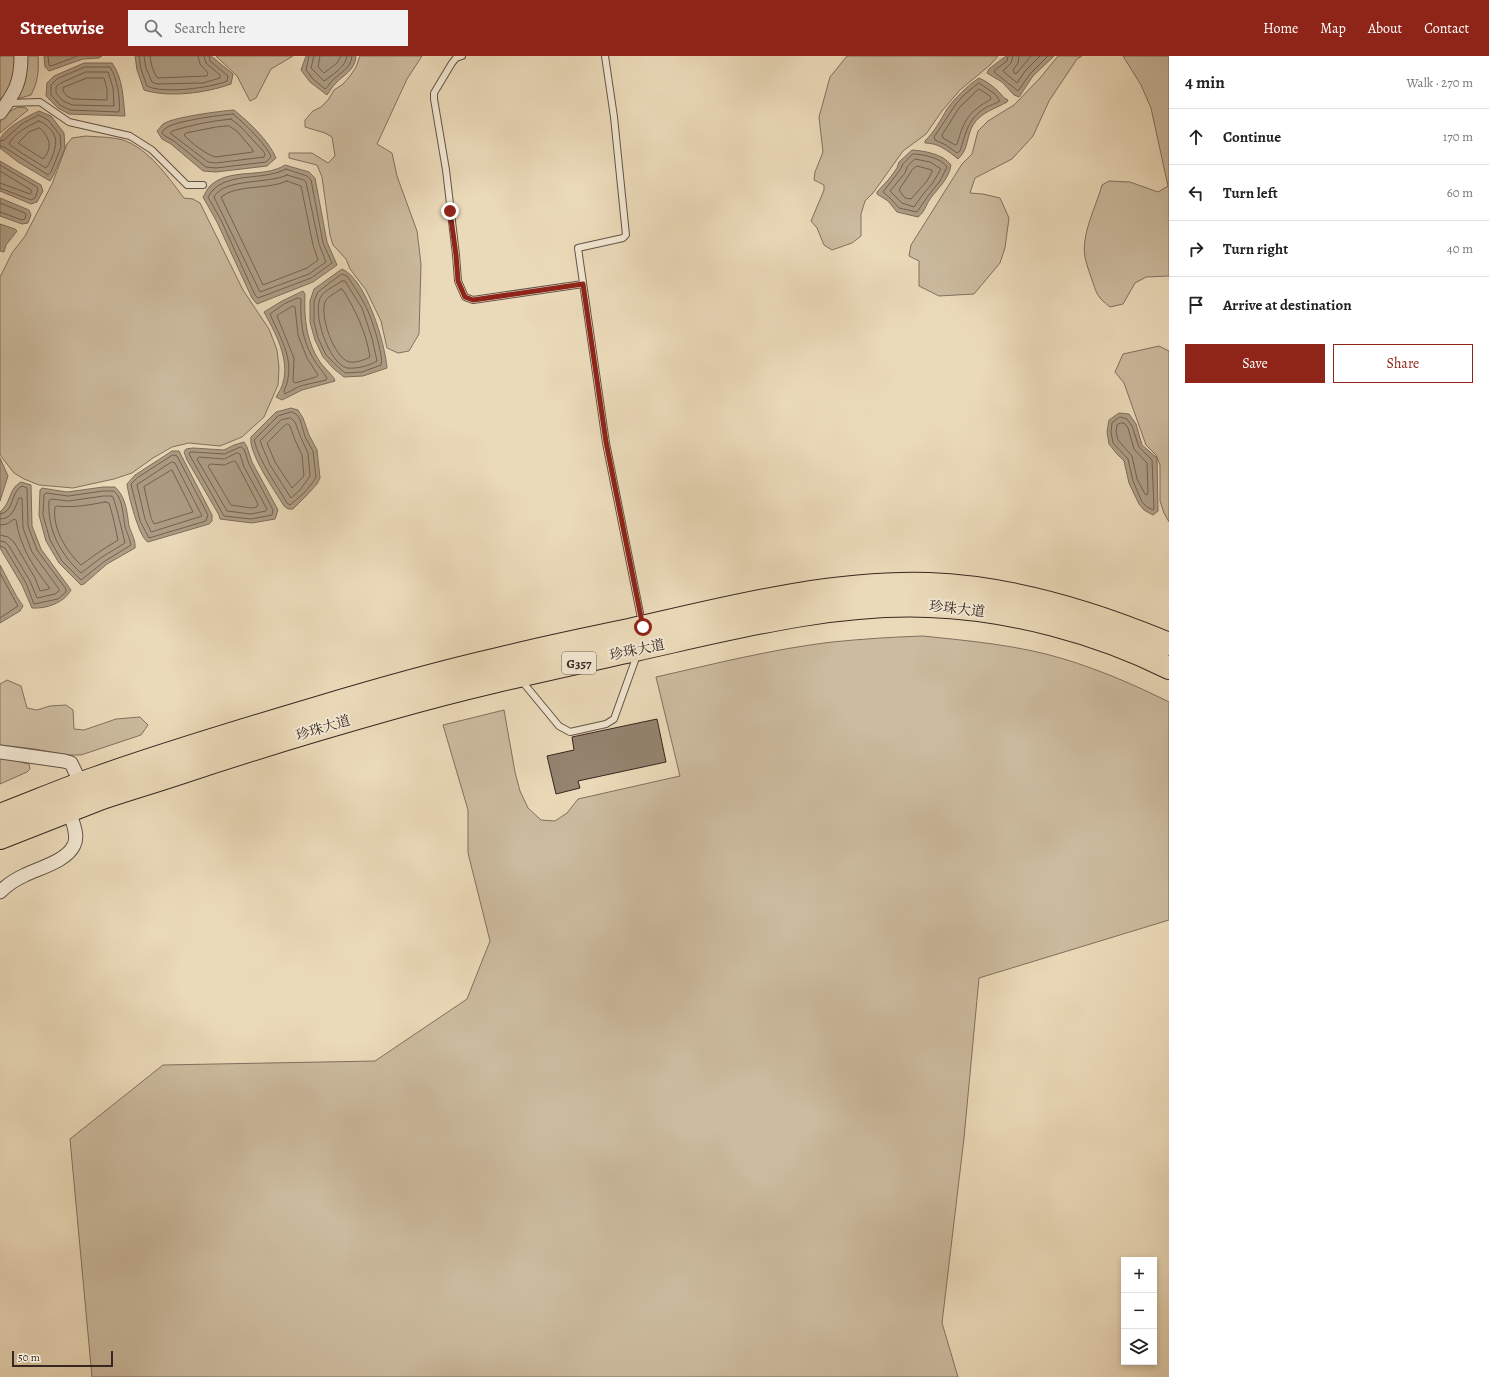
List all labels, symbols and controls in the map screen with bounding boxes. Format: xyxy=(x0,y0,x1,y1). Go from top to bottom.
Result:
search box xyxy=(128,10,408,46)
text: Streetwise xyxy=(20,15,104,41)
icon: search xyxy=(142,17,164,39)
text: Search here xyxy=(174,18,245,38)
text: Home xyxy=(1263,19,1298,38)
text: Map xyxy=(1320,19,1346,38)
text: About xyxy=(1368,19,1402,38)
text: Contact xyxy=(1424,19,1469,38)
text: 4 min xyxy=(1185,71,1225,94)
text: Walk · 270 m xyxy=(1407,74,1473,91)
icon: ahead xyxy=(1185,126,1207,148)
text: Continue xyxy=(1223,127,1281,147)
text: 170 m xyxy=(1443,128,1473,145)
icon: left xyxy=(1185,182,1207,204)
text: Turn left xyxy=(1223,183,1278,203)
text: 60 m xyxy=(1447,184,1473,201)
route end xyxy=(441,202,459,220)
icon: right xyxy=(1185,238,1207,260)
text: Turn right xyxy=(1223,239,1288,259)
text: 40 m xyxy=(1447,240,1473,257)
icon: arrive xyxy=(1185,294,1207,316)
text: Arrive at destination xyxy=(1223,295,1352,315)
button: Save xyxy=(1185,344,1325,383)
button: Share xyxy=(1333,344,1473,383)
street label: 珍珠大道 xyxy=(928,597,986,621)
route start xyxy=(634,618,652,636)
street label: 珍珠大道 xyxy=(608,635,666,665)
road number: G357 xyxy=(562,652,596,674)
street label: 珍珠大道 xyxy=(293,711,353,745)
map controls xyxy=(1121,1257,1157,1365)
button: + xyxy=(1121,1257,1157,1293)
button: − xyxy=(1121,1293,1157,1329)
button: layers xyxy=(1121,1329,1157,1365)
scale bar xyxy=(12,1349,113,1368)
text: 50 m xyxy=(18,1350,40,1365)

